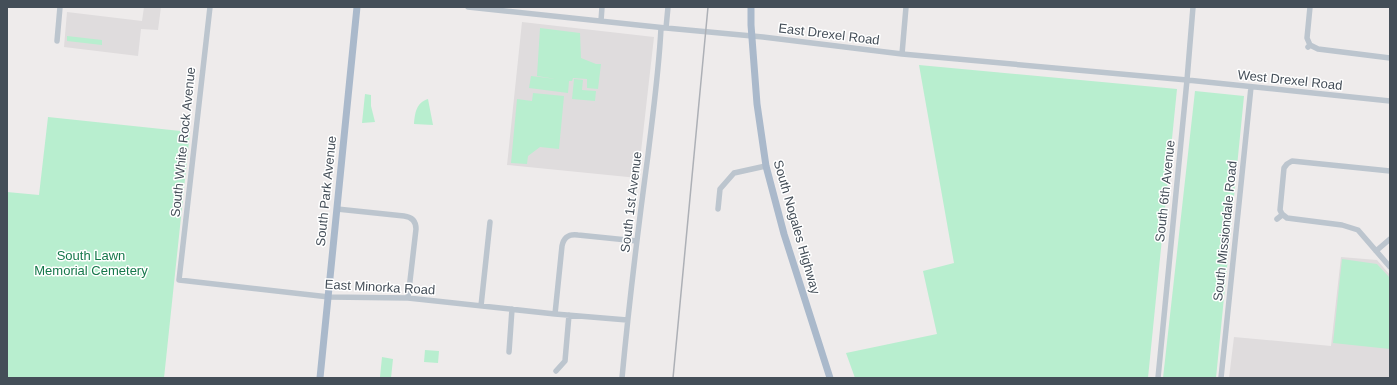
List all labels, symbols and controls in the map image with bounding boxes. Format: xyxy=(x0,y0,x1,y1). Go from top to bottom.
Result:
street label: East Drexel Road xyxy=(778,20,880,48)
street label: South White Rock Avenue xyxy=(168,66,198,218)
street label: West Drexel Road xyxy=(1237,67,1343,93)
street label: South Park Avenue xyxy=(313,135,339,247)
street label: South 6th Avenue xyxy=(1152,139,1178,243)
street label: South 1st Avenue xyxy=(617,151,645,253)
street label: South Nogales Highway xyxy=(771,158,823,296)
street label: South Missiondale Road xyxy=(1210,160,1240,302)
park label: South Lawn Memorial Cemetery xyxy=(34,248,148,278)
street label: East Minorka Road xyxy=(324,277,436,297)

